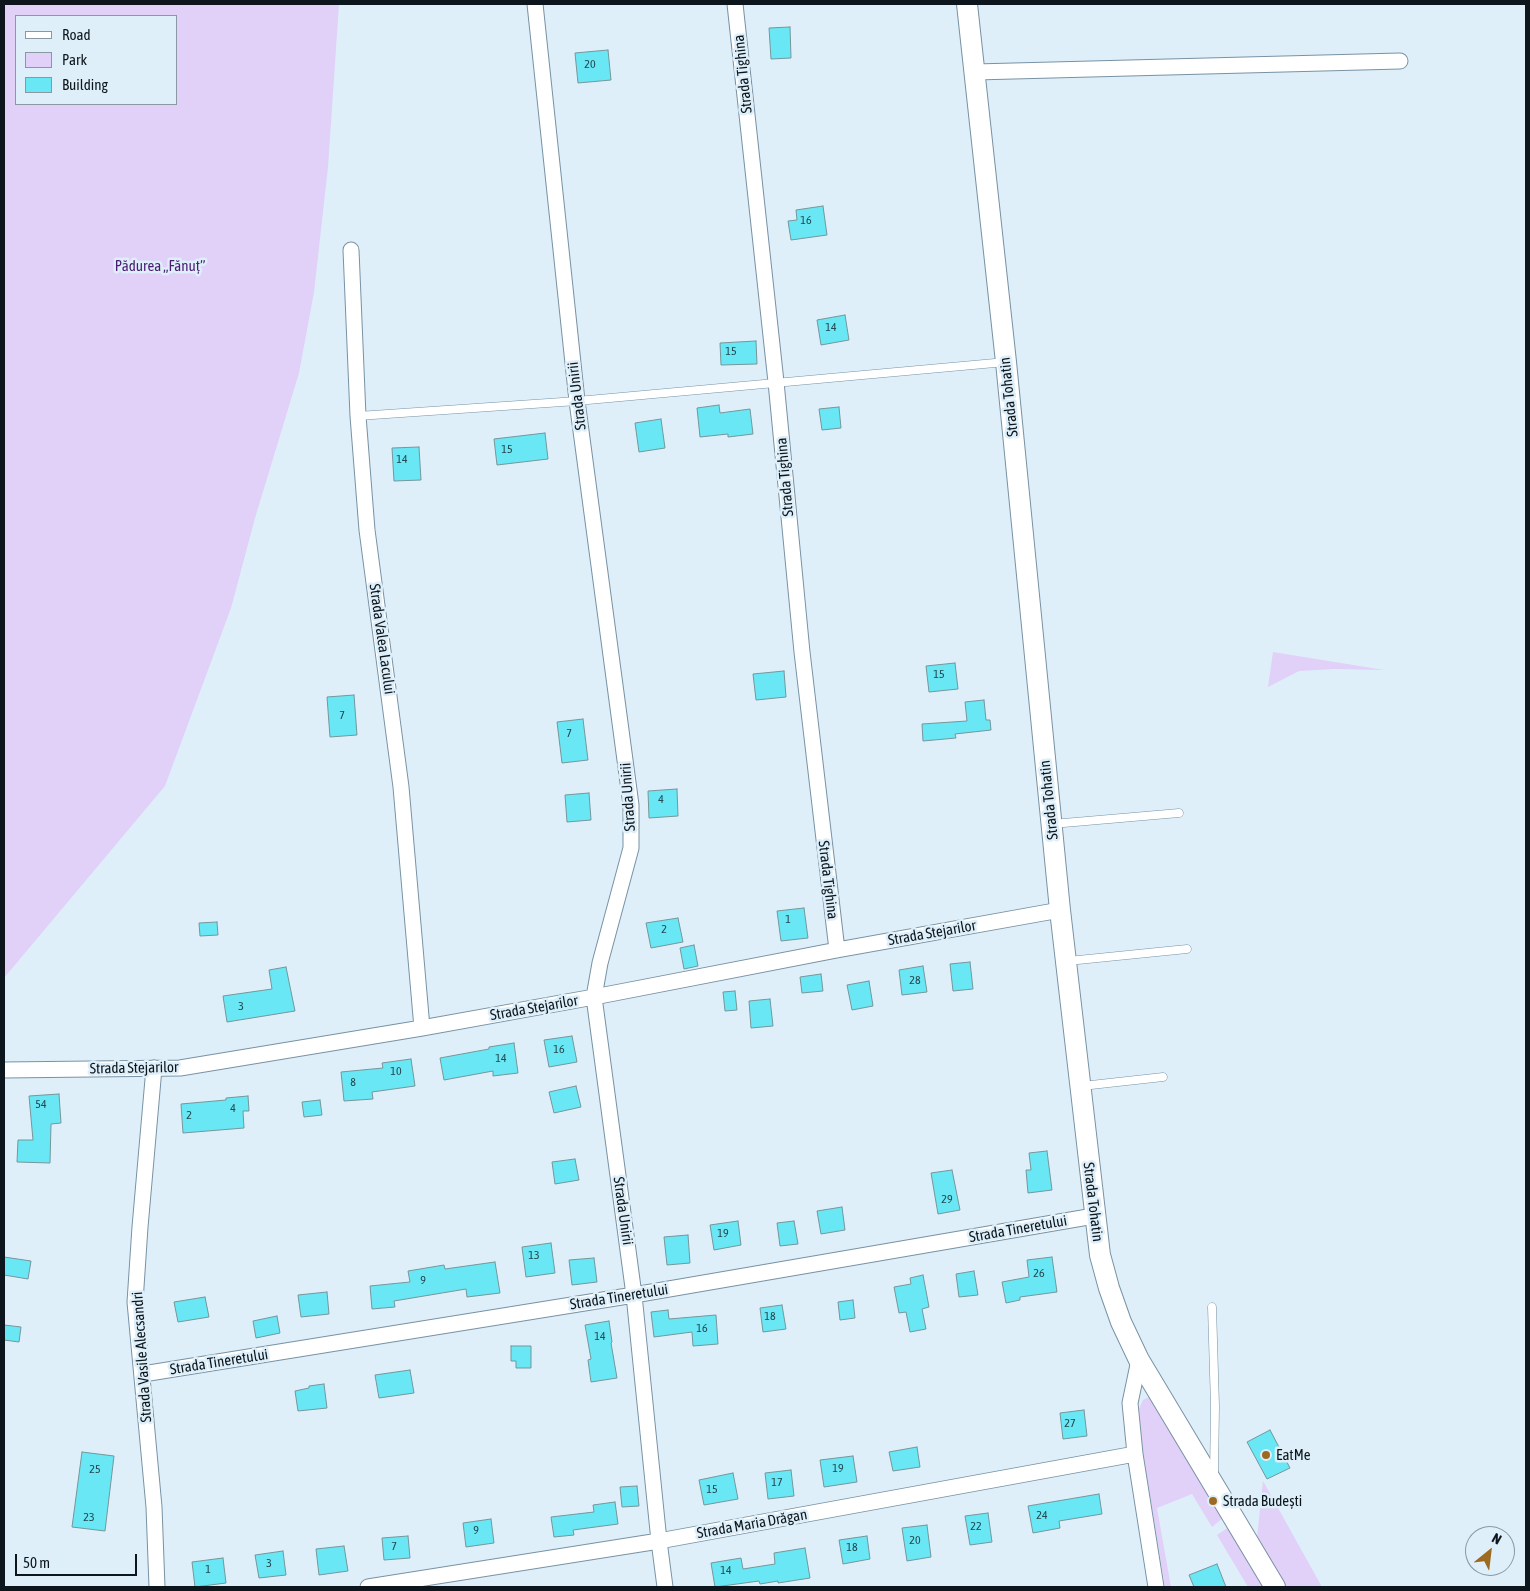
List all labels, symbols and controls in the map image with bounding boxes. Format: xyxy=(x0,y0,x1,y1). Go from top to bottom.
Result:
legend xyxy=(15,15,178,105)
text: Road xyxy=(62,26,91,43)
street label: Strada Tighina xyxy=(730,34,756,114)
text: Park xyxy=(62,51,87,68)
house number: 20 xyxy=(584,57,596,71)
text: Building xyxy=(62,76,108,93)
house number: 16 xyxy=(800,213,812,227)
park label: Pădurea „Fănuț” xyxy=(115,257,205,275)
house number: 14 xyxy=(825,320,837,334)
house number: 15 xyxy=(725,344,737,358)
street label: Strada Tohatin xyxy=(996,356,1022,438)
street label: Strada Unirii xyxy=(564,361,590,431)
street label: Strada Tighina xyxy=(773,437,797,517)
house number: 15 xyxy=(501,442,513,456)
house number: 14 xyxy=(396,452,408,466)
street label: Strada Valea Lacului xyxy=(365,582,399,696)
house number: 15 xyxy=(933,667,945,681)
house number: 7 xyxy=(339,708,345,722)
house number: 7 xyxy=(566,726,572,740)
street label: Strada Tohatin xyxy=(1036,759,1062,841)
street label: Strada Unirii xyxy=(617,762,639,832)
house number: 4 xyxy=(658,792,664,806)
street label: Strada Tighina xyxy=(814,840,842,920)
house number: 1 xyxy=(785,912,791,926)
street label: Strada Stejarilor xyxy=(887,916,977,950)
house number: 2 xyxy=(661,922,667,936)
house number: 28 xyxy=(909,973,921,987)
street label: Strada Stejarilor xyxy=(489,991,579,1025)
house number: 3 xyxy=(238,999,244,1013)
house number: 16 xyxy=(553,1042,565,1056)
house number: 14 xyxy=(495,1051,507,1065)
street label: Strada Stejarilor xyxy=(89,1058,179,1078)
house number: 10 xyxy=(390,1064,402,1078)
house number: 8 xyxy=(350,1075,356,1089)
house number: 54 xyxy=(35,1097,47,1111)
house number: 4 xyxy=(230,1101,236,1115)
house number: 2 xyxy=(186,1108,192,1122)
street label: Strada Tohatin xyxy=(1079,1161,1107,1243)
street label: Strada Unirii xyxy=(609,1176,637,1246)
house number: 29 xyxy=(941,1192,953,1206)
street label: Strada Tineretului xyxy=(968,1212,1068,1246)
house number: 19 xyxy=(717,1226,729,1240)
house number: 13 xyxy=(528,1248,540,1262)
house number: 26 xyxy=(1033,1266,1045,1280)
house number: 9 xyxy=(420,1273,426,1287)
street label: Strada Tineretului xyxy=(569,1280,669,1314)
street label: Strada Vasile Alecsandri xyxy=(128,1291,156,1423)
house number: 18 xyxy=(764,1309,776,1323)
house number: 16 xyxy=(696,1321,708,1335)
house number: 14 xyxy=(594,1329,606,1343)
street label: Strada Tineretului xyxy=(169,1345,269,1379)
house number: 27 xyxy=(1064,1416,1076,1430)
place label: EatMe xyxy=(1276,1446,1311,1464)
marker: EatMe xyxy=(1260,1449,1272,1461)
house number: 19 xyxy=(832,1461,844,1475)
house number: 25 xyxy=(89,1462,101,1476)
house number: 17 xyxy=(771,1475,783,1489)
house number: 15 xyxy=(706,1482,718,1496)
place label: Strada Budești xyxy=(1223,1492,1302,1510)
marker: Strada Budești xyxy=(1207,1495,1219,1507)
street label: Strada Maria Drăgan xyxy=(695,1505,809,1543)
house number: 24 xyxy=(1036,1508,1048,1522)
house number: 23 xyxy=(83,1510,95,1524)
house number: 22 xyxy=(970,1519,982,1533)
house number: 9 xyxy=(473,1523,479,1537)
north arrow xyxy=(1465,1526,1515,1576)
text: N xyxy=(1489,1530,1504,1548)
house number: 20 xyxy=(909,1533,921,1547)
house number: 7 xyxy=(391,1539,397,1553)
house number: 18 xyxy=(846,1540,858,1554)
scale bar xyxy=(18,1544,140,1576)
text: 50 m xyxy=(23,1554,50,1571)
house number: 3 xyxy=(266,1556,272,1570)
house number: 1 xyxy=(205,1562,211,1576)
house number: 14 xyxy=(720,1563,732,1577)

